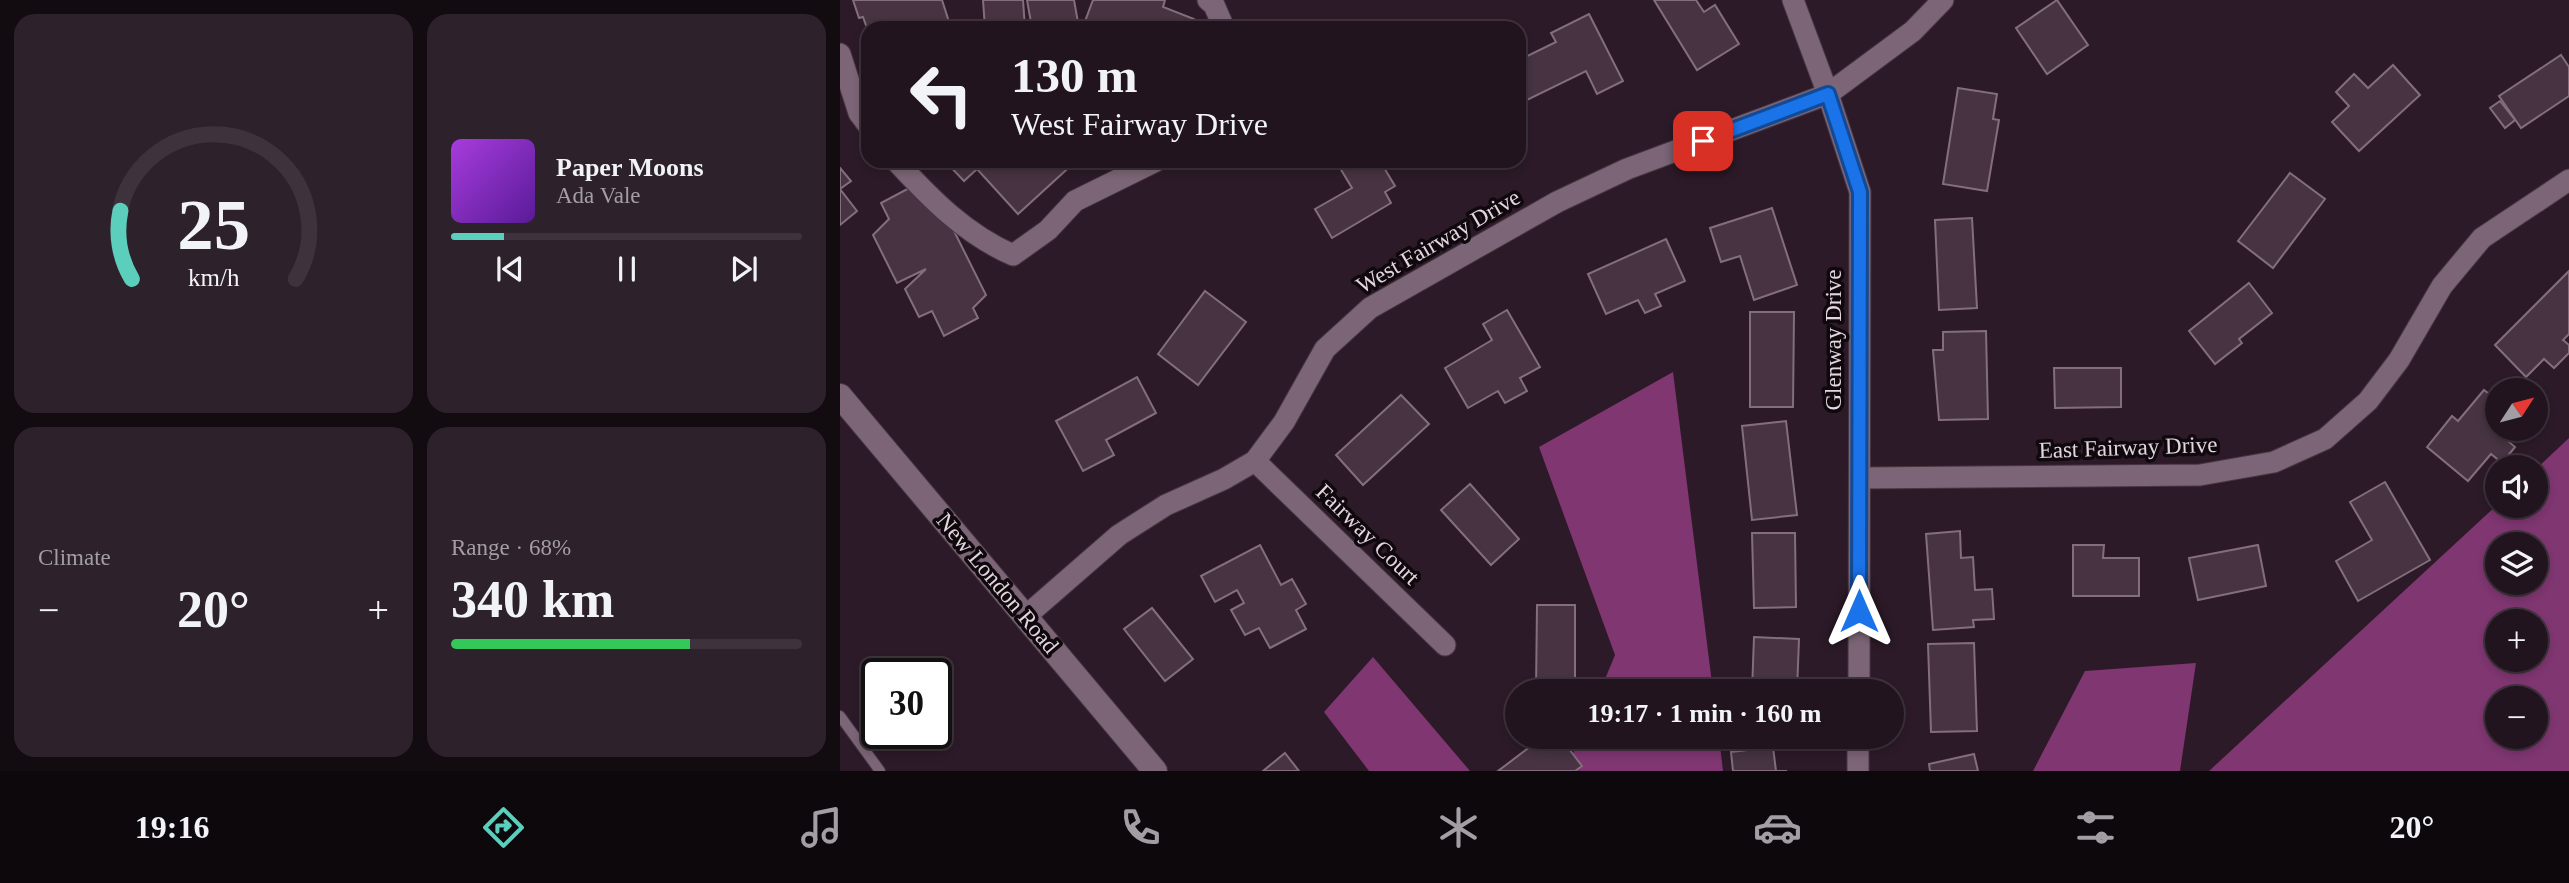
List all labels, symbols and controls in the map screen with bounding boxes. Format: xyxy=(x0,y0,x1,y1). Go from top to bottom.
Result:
text: 130 m xyxy=(1011,48,1138,103)
icon: left xyxy=(896,49,987,140)
text: West Fairway Drive xyxy=(1011,106,1268,142)
pin xyxy=(1673,111,1733,171)
icon: arrive xyxy=(1684,122,1722,160)
text: Paper Moons xyxy=(556,153,704,182)
text: Ada Vale xyxy=(556,183,641,208)
street label: West Fairway Drive xyxy=(1352,184,1524,298)
text: 25 xyxy=(177,185,250,266)
icon: previous xyxy=(491,250,529,288)
icon: pause xyxy=(608,250,646,288)
icon: next xyxy=(725,250,763,288)
text: km/h xyxy=(188,264,240,291)
street label: Glenway Drive xyxy=(1821,269,1846,411)
north arrow xyxy=(2485,378,2548,441)
map controls xyxy=(2485,378,2548,749)
street label: East Fairway Drive xyxy=(2038,432,2218,463)
button: sound xyxy=(2485,455,2548,518)
street label: Fairway Court xyxy=(1311,479,1425,590)
street label: New London Road xyxy=(932,508,1064,659)
button: layers xyxy=(2485,532,2548,595)
text: Range · 68% xyxy=(451,535,571,560)
text: Climate xyxy=(38,545,111,570)
text: 340 km xyxy=(451,571,614,628)
position arrow xyxy=(1822,574,1896,648)
text: 20° xyxy=(177,581,250,638)
text: − xyxy=(38,589,59,631)
text: + xyxy=(368,589,389,631)
button: + xyxy=(2485,609,2548,672)
speed limit sign: 30 xyxy=(861,658,952,749)
button: − xyxy=(2485,686,2548,749)
text: 19:17 · 1 min · 160 m xyxy=(1588,699,1822,728)
icon: directions xyxy=(479,803,528,852)
icon: music xyxy=(797,803,846,852)
icon: phone xyxy=(1116,803,1165,852)
icon: climate xyxy=(1434,803,1483,852)
icon: car xyxy=(1753,803,1802,852)
icon: filters xyxy=(2071,803,2120,852)
text: 19:16 xyxy=(135,809,209,845)
text: 20° xyxy=(2389,809,2434,845)

